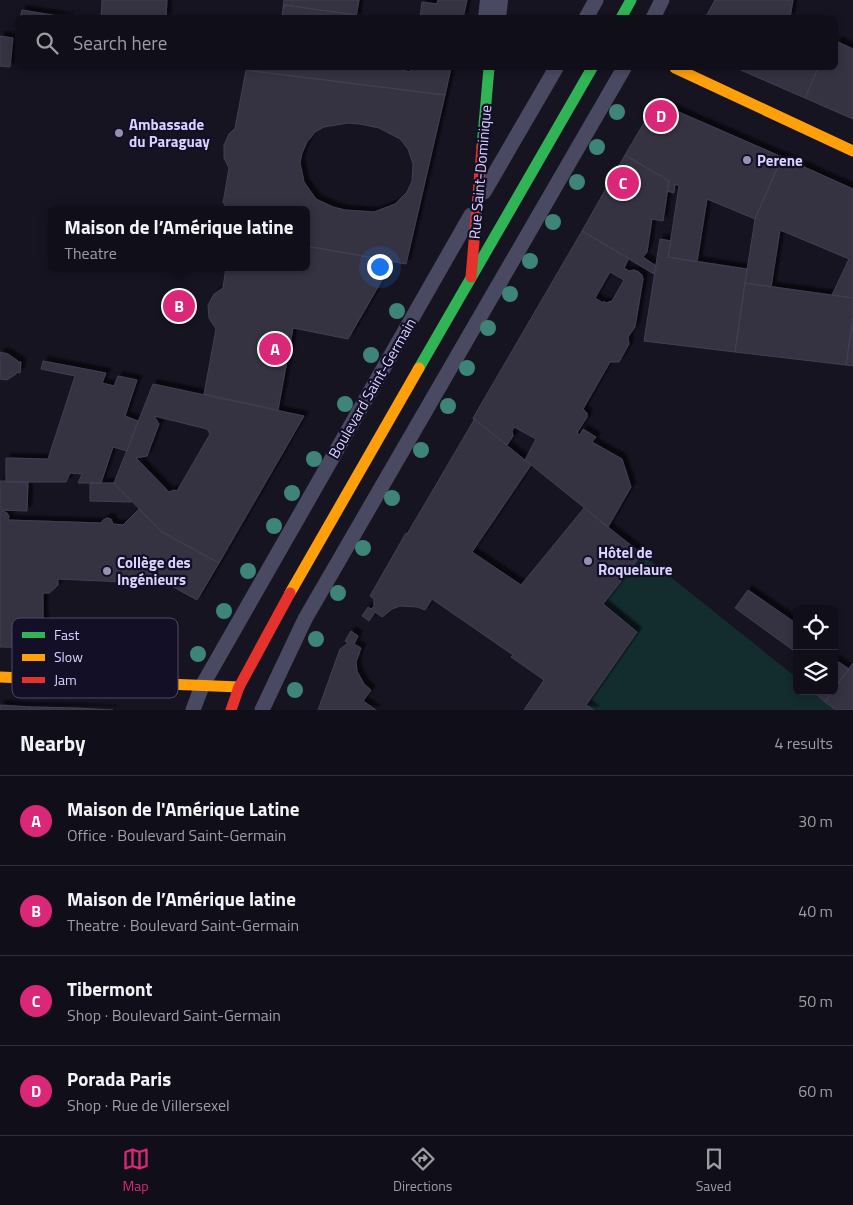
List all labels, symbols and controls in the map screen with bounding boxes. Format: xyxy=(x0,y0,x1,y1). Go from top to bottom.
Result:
search box xyxy=(15,15,838,70)
text: Search here xyxy=(73,28,167,57)
icon: search xyxy=(33,29,61,57)
pin: D xyxy=(645,97,677,135)
street label: Rue Saint-Dominique xyxy=(463,104,497,240)
place label: Ambassade du Paraguay xyxy=(129,113,210,153)
marker: Ambassade du Paraguay xyxy=(113,127,125,139)
place label: Perene xyxy=(757,149,803,172)
marker: Perene xyxy=(741,154,753,166)
pin: C xyxy=(607,164,639,202)
popup xyxy=(48,206,310,271)
text: Maison de l’Amérique latine xyxy=(65,212,293,241)
text: Theatre xyxy=(65,241,117,265)
your location xyxy=(367,254,393,280)
pin: B xyxy=(163,287,195,325)
street label: Boulevard Saint-Germain xyxy=(322,314,422,462)
pin: A xyxy=(259,330,291,368)
place label: Hôtel de Roquelaure xyxy=(598,541,673,581)
place label: Collège des Ingénieurs xyxy=(117,551,191,591)
marker: Hôtel de Roquelaure xyxy=(582,555,594,567)
marker: Collège des Ingénieurs xyxy=(101,565,113,577)
map controls xyxy=(793,605,838,695)
button: locate xyxy=(793,605,838,650)
legend xyxy=(12,618,178,698)
text: Fast xyxy=(54,624,79,645)
text: Slow xyxy=(54,646,83,667)
button: layers xyxy=(793,650,838,695)
text: Jam xyxy=(54,669,77,690)
text: Nearby xyxy=(20,727,85,759)
text: 4 results xyxy=(774,731,833,755)
text: Maison de l'Amérique Latine xyxy=(67,794,300,823)
text: A xyxy=(31,809,41,833)
text: 30 m xyxy=(798,809,833,833)
text: Office · Boulevard Saint-Germain xyxy=(67,823,286,847)
text: Maison de l’Amérique latine xyxy=(67,884,296,913)
text: B xyxy=(31,899,41,923)
text: 40 m xyxy=(798,899,833,923)
text: Theatre · Boulevard Saint-Germain xyxy=(67,913,299,937)
text: Tibermont xyxy=(67,974,152,1003)
text: C xyxy=(32,989,40,1013)
text: 50 m xyxy=(798,989,833,1013)
text: Shop · Boulevard Saint-Germain xyxy=(67,1003,281,1027)
text: Porada Paris xyxy=(67,1064,171,1093)
text: D xyxy=(31,1079,41,1103)
text: 60 m xyxy=(798,1079,833,1103)
text: Shop · Rue de Villersexel xyxy=(67,1093,230,1117)
tab: Map xyxy=(122,1145,150,1196)
tab: Directions xyxy=(393,1145,452,1196)
tab: Saved xyxy=(696,1145,731,1196)

